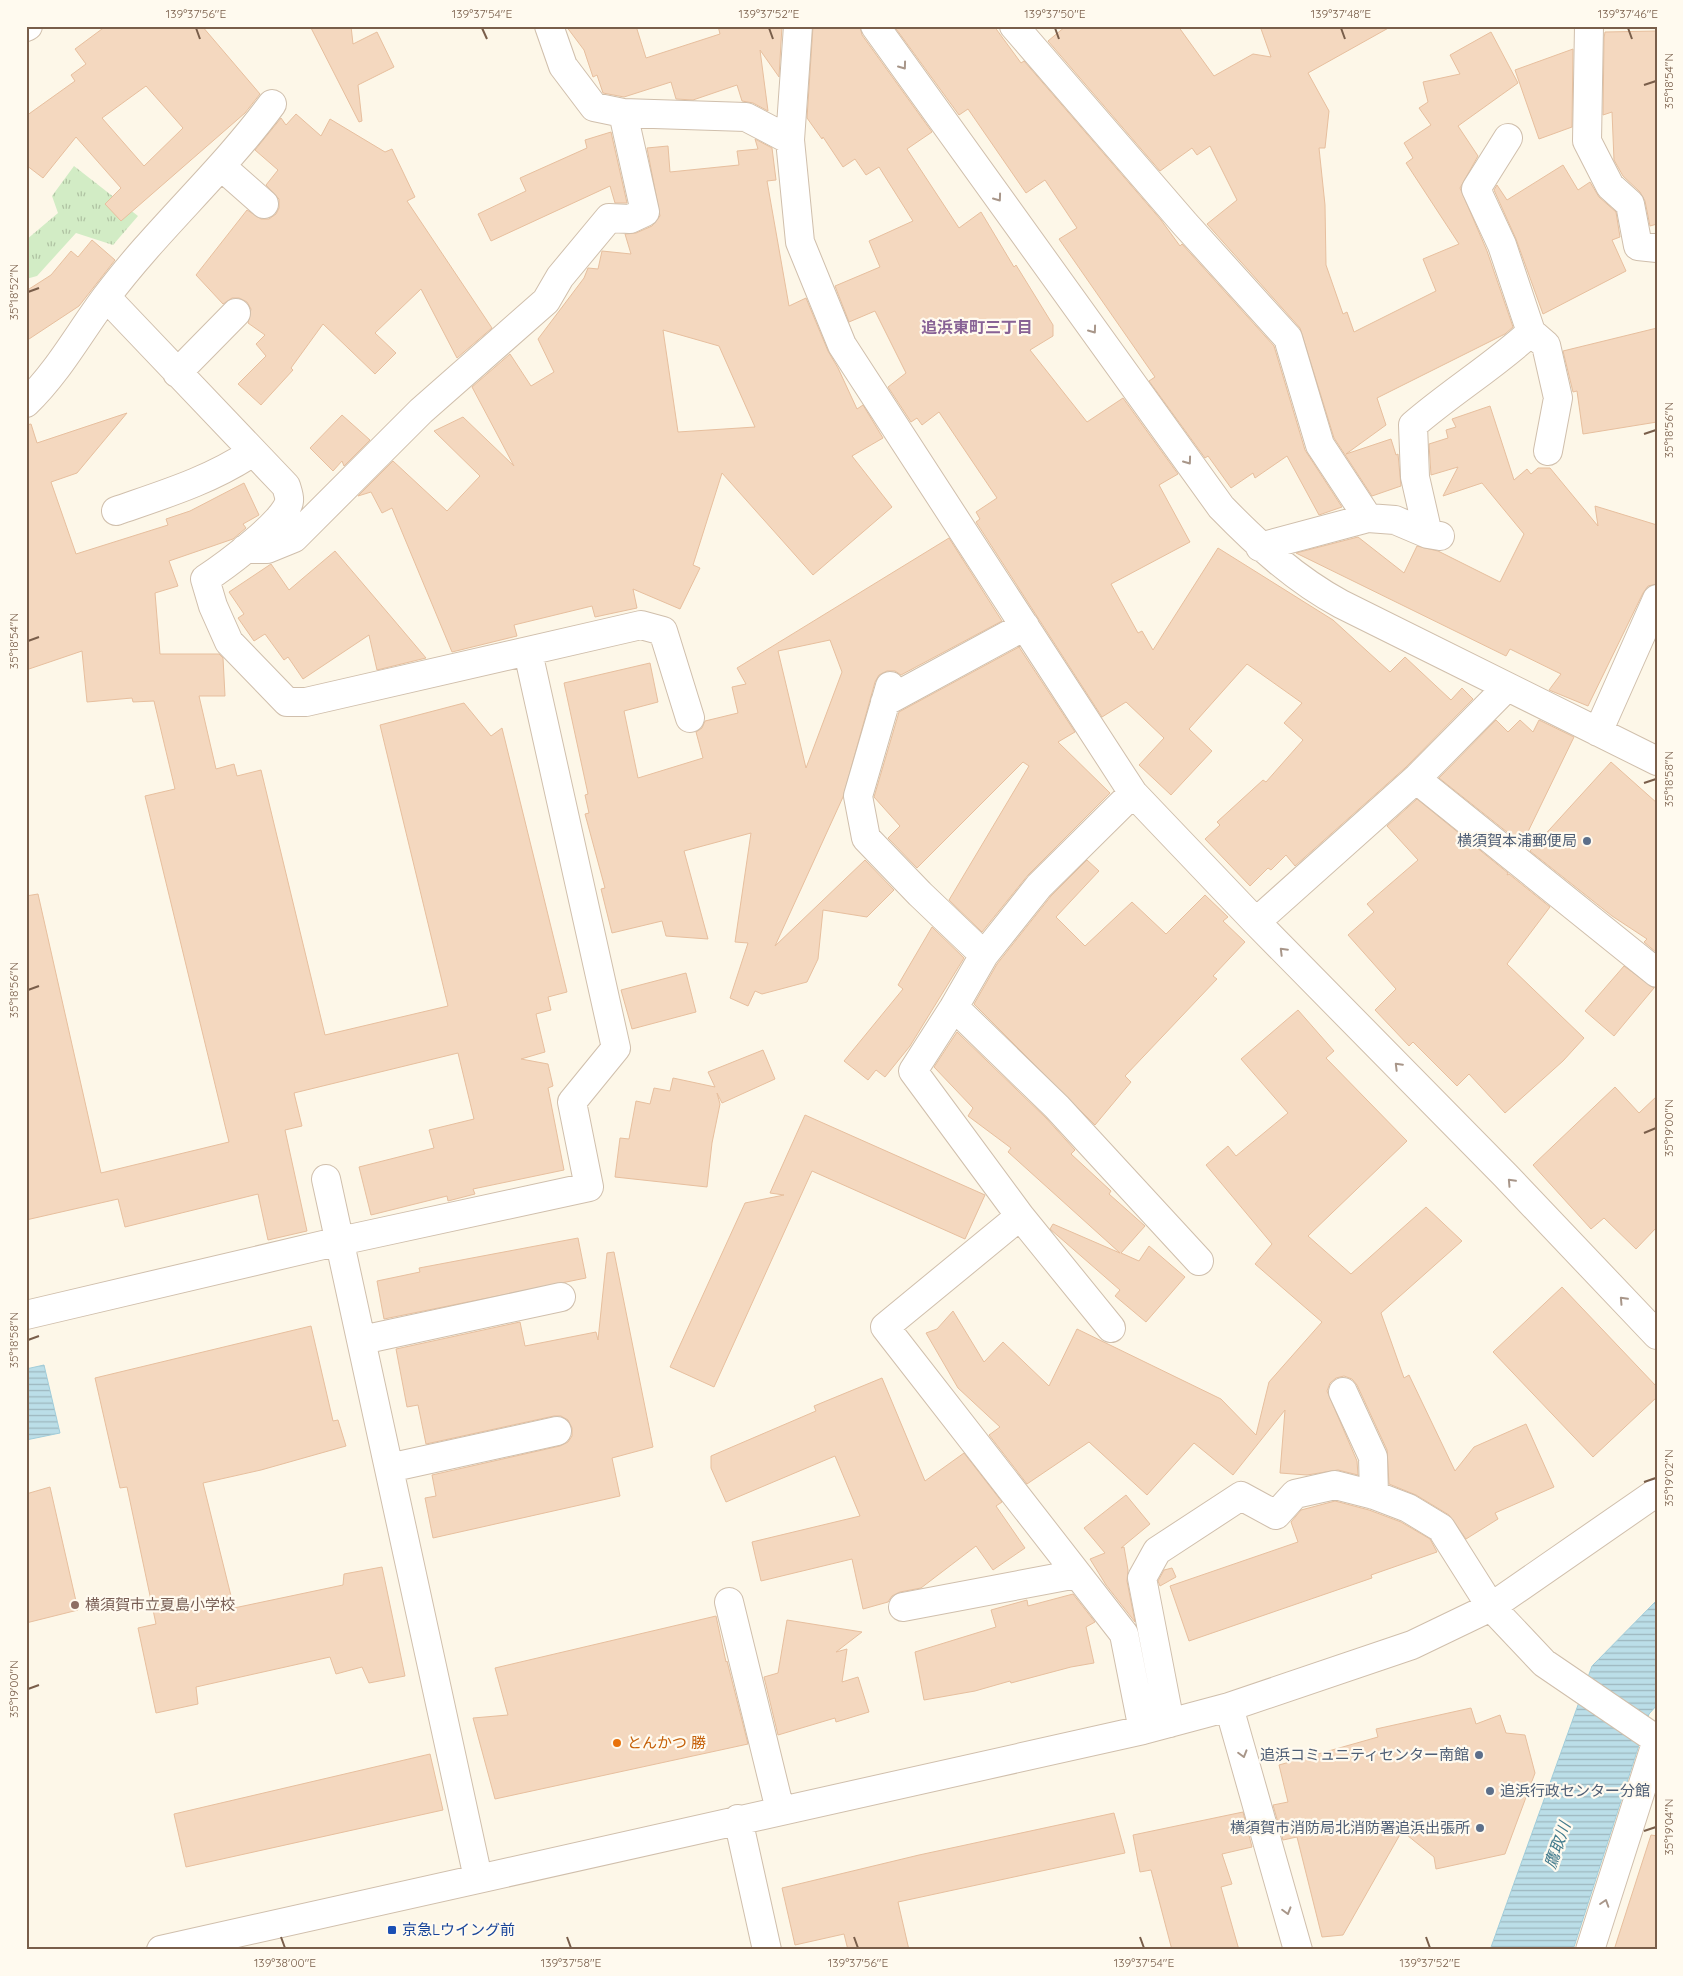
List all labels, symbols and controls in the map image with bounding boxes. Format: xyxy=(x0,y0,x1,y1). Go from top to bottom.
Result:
text: 139°37'56"E xyxy=(166,6,226,21)
text: 139°37'54"E xyxy=(452,6,512,21)
text: 139°37'52"E xyxy=(739,6,800,21)
text: 139°37'50"E xyxy=(1024,6,1086,21)
text: 139°37'48"E xyxy=(1311,6,1371,21)
text: 139°37'46"E xyxy=(1598,6,1658,21)
text: 35°18'54"N xyxy=(1661,53,1676,109)
one-way arrow xyxy=(897,60,906,70)
one-way arrow xyxy=(992,192,1001,202)
text: 35°18'52"N xyxy=(6,264,21,320)
district label: 追浜東町三丁目 xyxy=(921,317,1033,337)
one-way arrow xyxy=(1087,324,1096,333)
text: 35°18'56"N xyxy=(1661,402,1676,458)
one-way arrow xyxy=(1182,456,1191,465)
text: 35°18'54"N xyxy=(6,613,21,669)
text: 35°18'58"N xyxy=(1661,751,1676,807)
place label: 横須賀本浦郵便局 xyxy=(1457,831,1577,850)
marker: 横須賀本浦郵便局 xyxy=(1581,835,1593,847)
one-way arrow xyxy=(1280,947,1289,956)
text: 35°18'56"N xyxy=(6,962,21,1018)
one-way arrow xyxy=(1394,1063,1403,1072)
text: 35°19'00"N xyxy=(1661,1099,1676,1157)
one-way arrow xyxy=(1508,1179,1517,1188)
one-way arrow xyxy=(1620,1297,1629,1306)
text: 35°18'58"N xyxy=(6,1312,21,1368)
text: 35°19'02"N xyxy=(1661,1449,1676,1507)
place label: 横須賀市立夏島小学校 xyxy=(85,1595,235,1614)
marker: 横須賀市立夏島小学校 xyxy=(69,1599,81,1611)
text: 35°19'00"N xyxy=(6,1660,21,1718)
place label: とんかつ 勝 xyxy=(627,1733,706,1752)
marker: とんかつ 勝 xyxy=(611,1737,623,1749)
place label: 追浜コミュニティセンター南館 xyxy=(1260,1745,1469,1764)
marker: 追浜コミュニティセンター南館 xyxy=(1473,1749,1485,1761)
one-way arrow xyxy=(1237,1750,1247,1758)
place label: 追浜行政センター分館 xyxy=(1500,1781,1650,1800)
marker: 追浜行政センター分館 xyxy=(1484,1785,1496,1797)
text: 35°19'04"N xyxy=(1661,1798,1676,1856)
water label: 鷹取川 xyxy=(1540,1817,1575,1871)
place label: 横須賀市消防局北消防署追浜出張所 xyxy=(1230,1818,1470,1837)
marker: 横須賀市消防局北消防署追浜出張所 xyxy=(1474,1822,1486,1834)
one-way arrow xyxy=(1599,1900,1609,1908)
one-way arrow xyxy=(1281,1906,1291,1914)
place label: 京急Lウイング前 xyxy=(402,1920,515,1939)
marker: 京急Lウイング前 xyxy=(386,1924,398,1936)
text: 139°38'00"E xyxy=(254,1955,316,1970)
text: 139°37'58"E xyxy=(541,1955,601,1970)
text: 139°37'56"E xyxy=(828,1955,888,1970)
text: 139°37'54"E xyxy=(1114,1955,1174,1970)
text: 139°37'52"E xyxy=(1400,1955,1461,1970)

